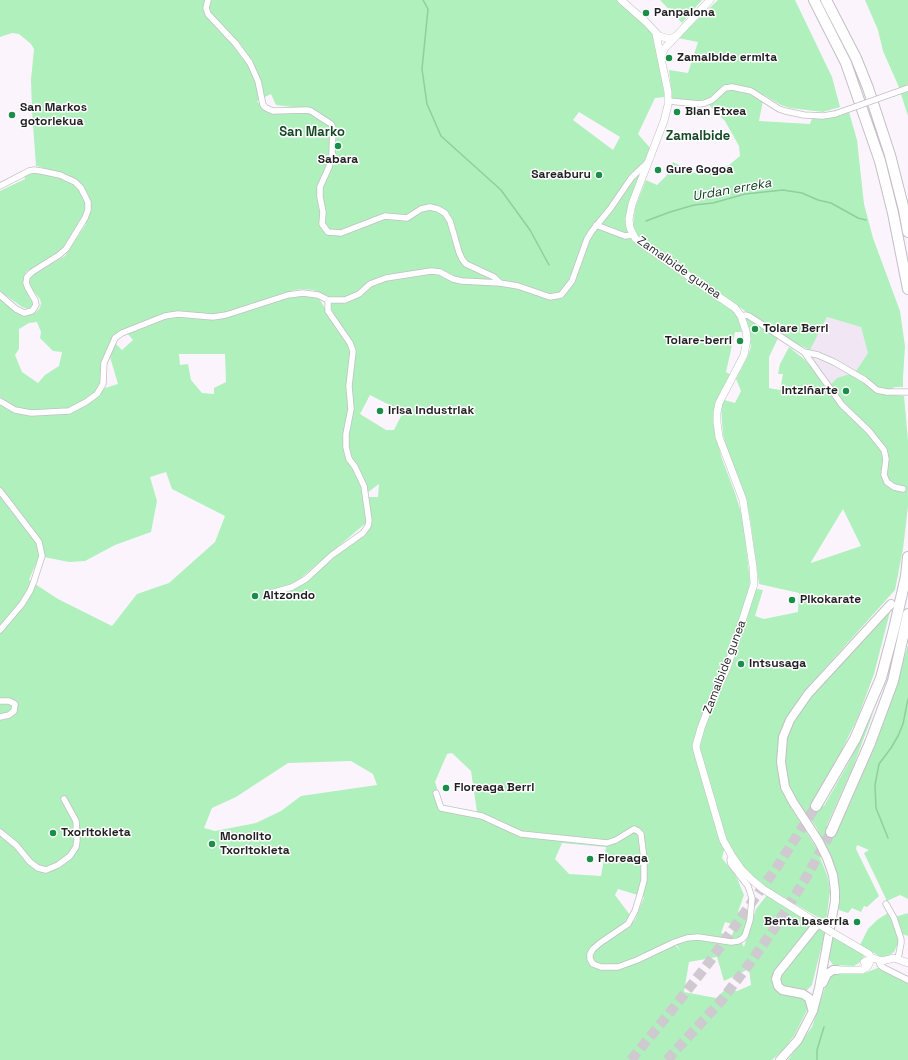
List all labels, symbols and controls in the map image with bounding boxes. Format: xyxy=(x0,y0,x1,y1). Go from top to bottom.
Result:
place label: Panpalona xyxy=(654,6,715,20)
marker: Panpalona xyxy=(641,8,651,18)
place label: Zamalbide ermita xyxy=(677,51,777,65)
marker: Zamalbide ermita xyxy=(664,53,674,63)
place label: San Markos gotorlekua xyxy=(20,101,87,129)
place label: Bian Etxea xyxy=(685,105,746,119)
marker: Bian Etxea xyxy=(672,107,682,117)
marker: San Markos gotorlekua xyxy=(7,110,17,120)
district label: San Marko xyxy=(279,124,345,140)
district label: Zamalbide xyxy=(666,128,730,144)
marker: Sabara xyxy=(333,141,343,151)
place label: Sabara xyxy=(318,153,358,167)
place label: Gure Gogoa xyxy=(666,163,733,177)
marker: Gure Gogoa xyxy=(653,165,663,175)
place label: Sareaburu xyxy=(531,168,591,182)
marker: Sareaburu xyxy=(594,170,604,180)
water label: Urdan erreka xyxy=(691,175,773,205)
street label: Zamalbide gunea xyxy=(634,234,724,302)
place label: Tolare Berri xyxy=(763,322,828,336)
marker: Tolare Berri xyxy=(750,324,760,334)
place label: Tolare-berri xyxy=(665,334,732,348)
marker: Tolare-berri xyxy=(735,336,745,346)
place label: Intziñarte xyxy=(781,384,838,398)
marker: Intziñarte xyxy=(841,386,851,396)
place label: Irisa industriak xyxy=(388,404,474,418)
marker: Irisa industriak xyxy=(375,406,385,416)
place label: Aitzondo xyxy=(263,589,315,603)
marker: Aitzondo xyxy=(250,591,260,601)
place label: Pikokarate xyxy=(800,593,861,607)
marker: Pikokarate xyxy=(787,595,797,605)
street label: Zamalbide gunea xyxy=(701,618,749,716)
place label: Intsusaga xyxy=(749,657,806,671)
marker: Intsusaga xyxy=(736,659,746,669)
place label: Floreaga Berri xyxy=(454,781,534,795)
marker: Floreaga Berri xyxy=(441,783,451,793)
place label: Txoritokieta xyxy=(61,826,131,840)
marker: Txoritokieta xyxy=(48,828,58,838)
place label: Monolito Txoritokieta xyxy=(220,830,290,858)
marker: Monolito Txoritokieta xyxy=(207,839,217,849)
place label: Floreaga xyxy=(598,852,648,866)
marker: Floreaga xyxy=(585,854,595,864)
place label: Benta baserria xyxy=(764,915,849,929)
marker: Benta baserria xyxy=(852,917,862,927)

